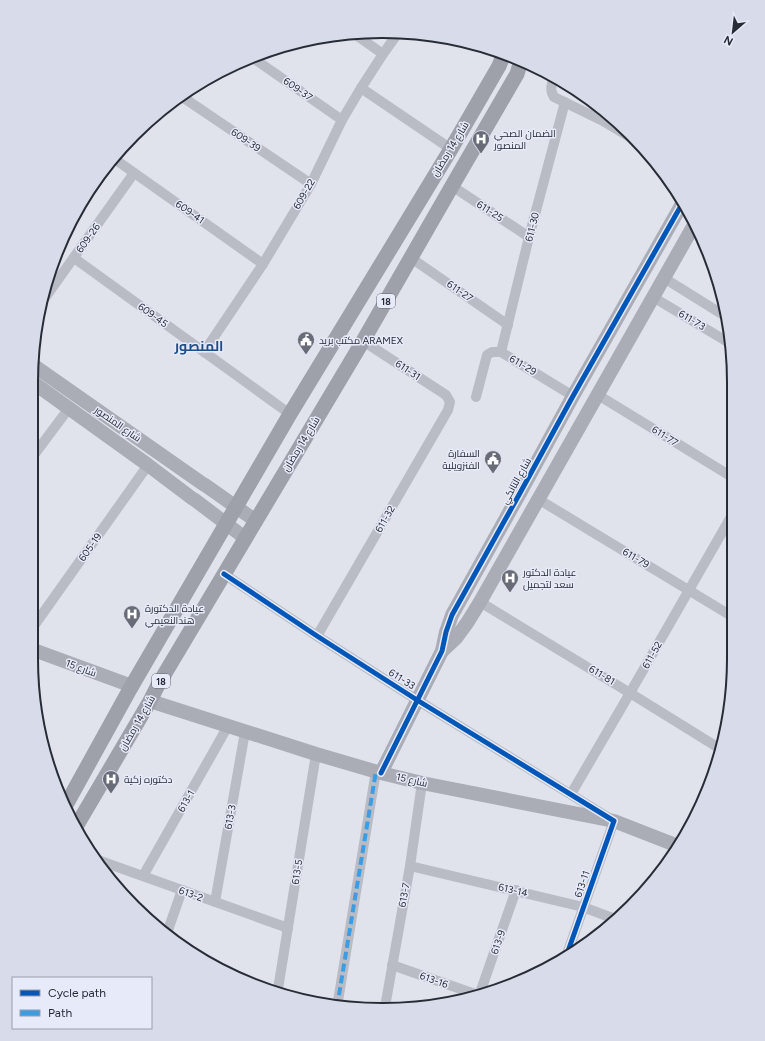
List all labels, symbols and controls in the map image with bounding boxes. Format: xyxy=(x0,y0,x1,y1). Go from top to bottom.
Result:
north arrow xyxy=(713,12,753,52)
text: N xyxy=(722,33,735,48)
street label: 609-37 xyxy=(281,74,316,104)
street label: شارع 14 رمضان xyxy=(428,119,472,179)
street label: 609-39 xyxy=(229,125,264,155)
place label: الضمان الصحي المنصور xyxy=(493,127,556,152)
hospital icon: الضمان الصحي المنصور xyxy=(471,129,491,154)
street label: 609-22 xyxy=(290,176,318,212)
street label: 609-41 xyxy=(173,197,207,227)
street label: 611-25 xyxy=(474,198,506,225)
street label: 611-30 xyxy=(522,211,542,243)
street label: 609-26 xyxy=(73,220,103,255)
street label: 611-27 xyxy=(444,277,476,305)
road number: 18 xyxy=(377,294,395,308)
street label: 609-45 xyxy=(135,300,171,330)
street label: 611-73 xyxy=(676,307,708,333)
public building icon: مكتب بريد ARAMEX xyxy=(296,330,316,355)
place label: مكتب بريد ARAMEX xyxy=(319,334,404,347)
district label: المنصور xyxy=(174,338,223,355)
street label: 611-29 xyxy=(507,352,539,378)
street label: 611-31 xyxy=(393,357,423,383)
street label: شارع المنصور xyxy=(91,403,144,445)
street label: شارع 14 رمضان xyxy=(279,414,323,474)
street label: 611-77 xyxy=(649,423,681,449)
place label: السفارة الفنزويلية xyxy=(442,447,480,472)
public building icon: السفارة الفنزويلية xyxy=(483,449,503,474)
street label: شارع التانكي xyxy=(498,455,535,507)
street label: 611-32 xyxy=(372,503,398,535)
street label: 605-19 xyxy=(76,530,105,564)
street label: 611-79 xyxy=(620,545,652,571)
place label: عيادة الدكتور سعد لتجميل xyxy=(522,566,576,591)
hospital icon: عيادة الدكتور سعد لتجميل xyxy=(500,568,520,593)
place label: عيادة الدكتورة هندالنعيمي xyxy=(145,602,204,628)
hospital icon: عيادة الدكتورة هندالنعيمي xyxy=(122,604,142,629)
street label: 611-52 xyxy=(639,639,665,671)
street label: شارع 15 xyxy=(64,656,98,680)
street label: 611-81 xyxy=(586,662,618,688)
street label: 611-33 xyxy=(386,666,418,692)
road number: 18 xyxy=(152,674,170,688)
street label: شارع 14 رمضان xyxy=(116,693,158,753)
hospital icon: دكتوره زكية xyxy=(101,769,121,794)
street label: شارع 15 xyxy=(395,770,429,790)
place label: دكتوره زكية xyxy=(124,773,173,786)
street label: 613-1 xyxy=(174,788,198,814)
street label: 613-3 xyxy=(221,804,239,830)
street label: 613-5 xyxy=(289,858,305,885)
street label: 613-11 xyxy=(571,869,593,899)
street label: 613-14 xyxy=(497,880,529,900)
street label: 613-7 xyxy=(395,881,413,908)
street label: 613-2 xyxy=(177,884,205,904)
street label: 613-9 xyxy=(488,928,508,956)
street label: 613-16 xyxy=(418,969,450,991)
legend xyxy=(12,977,152,1029)
text: Cycle path xyxy=(48,986,106,1000)
text: Path xyxy=(48,1006,72,1020)

